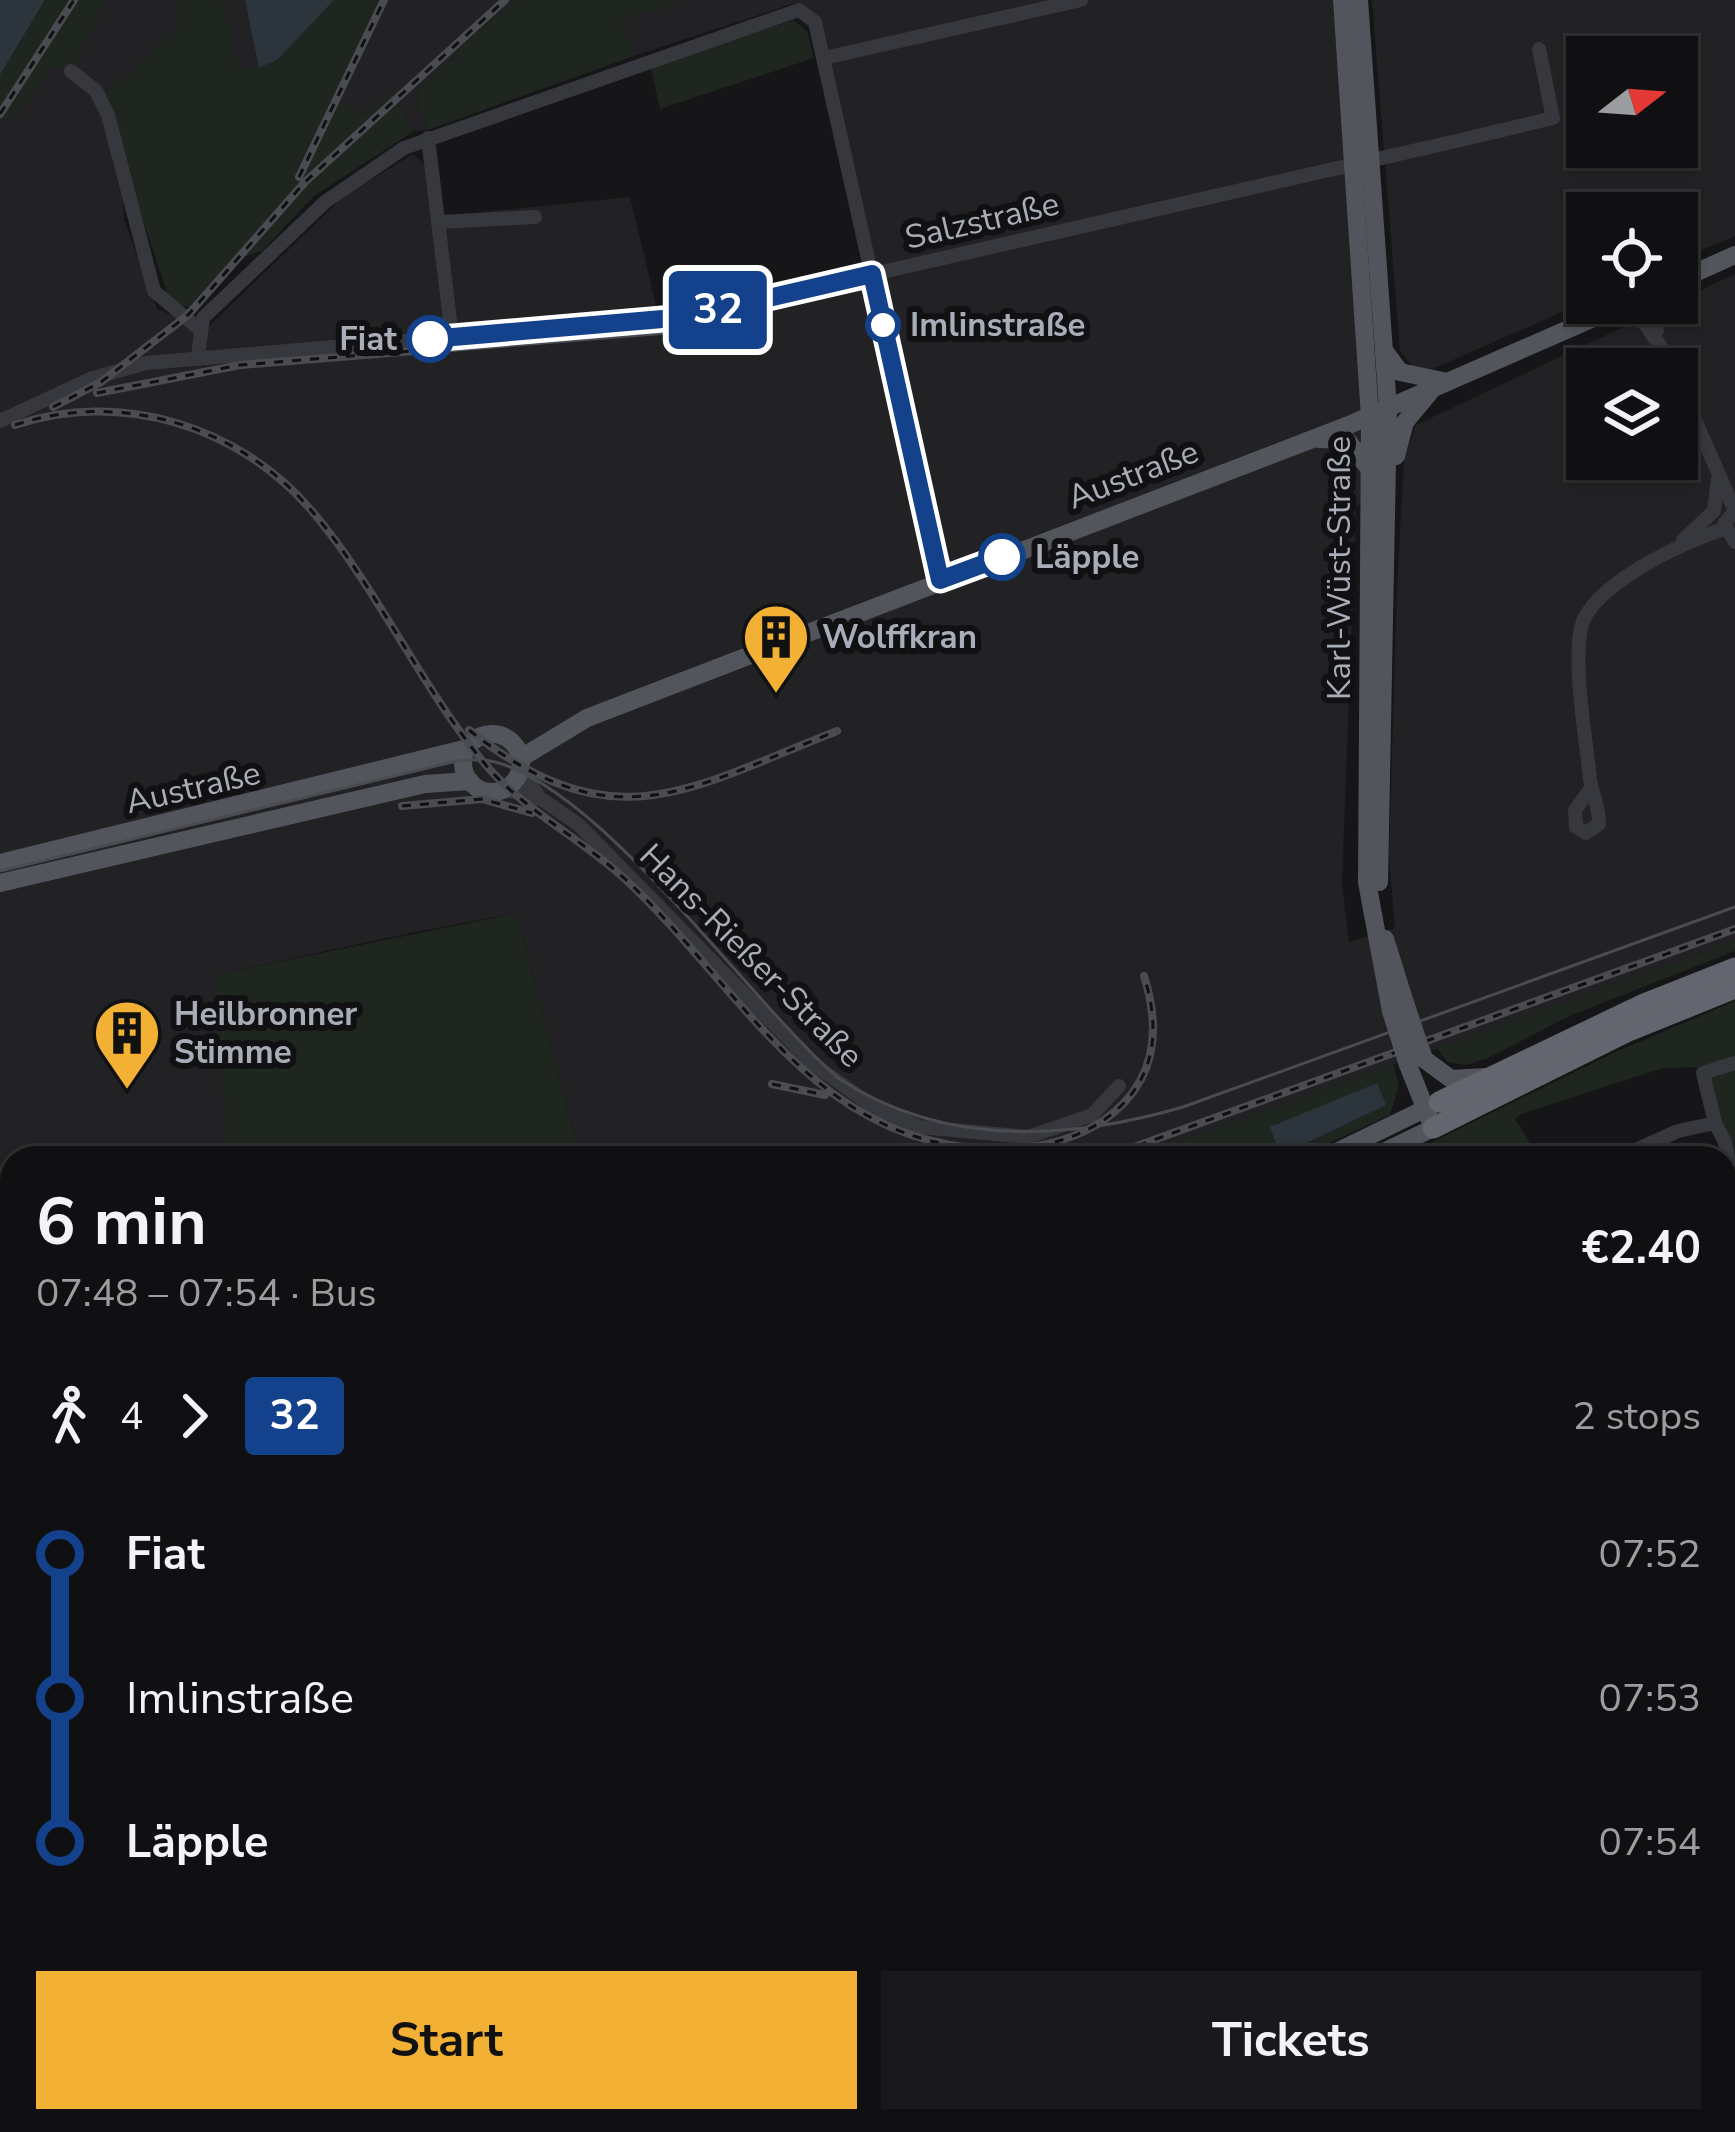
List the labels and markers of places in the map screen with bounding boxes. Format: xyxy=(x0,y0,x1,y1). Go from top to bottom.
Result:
place label: Imlinstraße xyxy=(910,303,1085,348)
marker: Imlinstraße xyxy=(867,309,899,341)
place label: Fiat xyxy=(339,317,397,362)
marker: Fiat xyxy=(408,317,452,361)
marker: Läpple xyxy=(980,535,1024,579)
place label: Läpple xyxy=(1035,535,1139,580)
building icon: Wolffkran xyxy=(741,602,811,696)
place label: Wolffkran xyxy=(822,615,977,660)
place label: Heilbronner Stimme xyxy=(174,992,357,1075)
building icon: Heilbronner Stimme xyxy=(92,998,162,1092)

